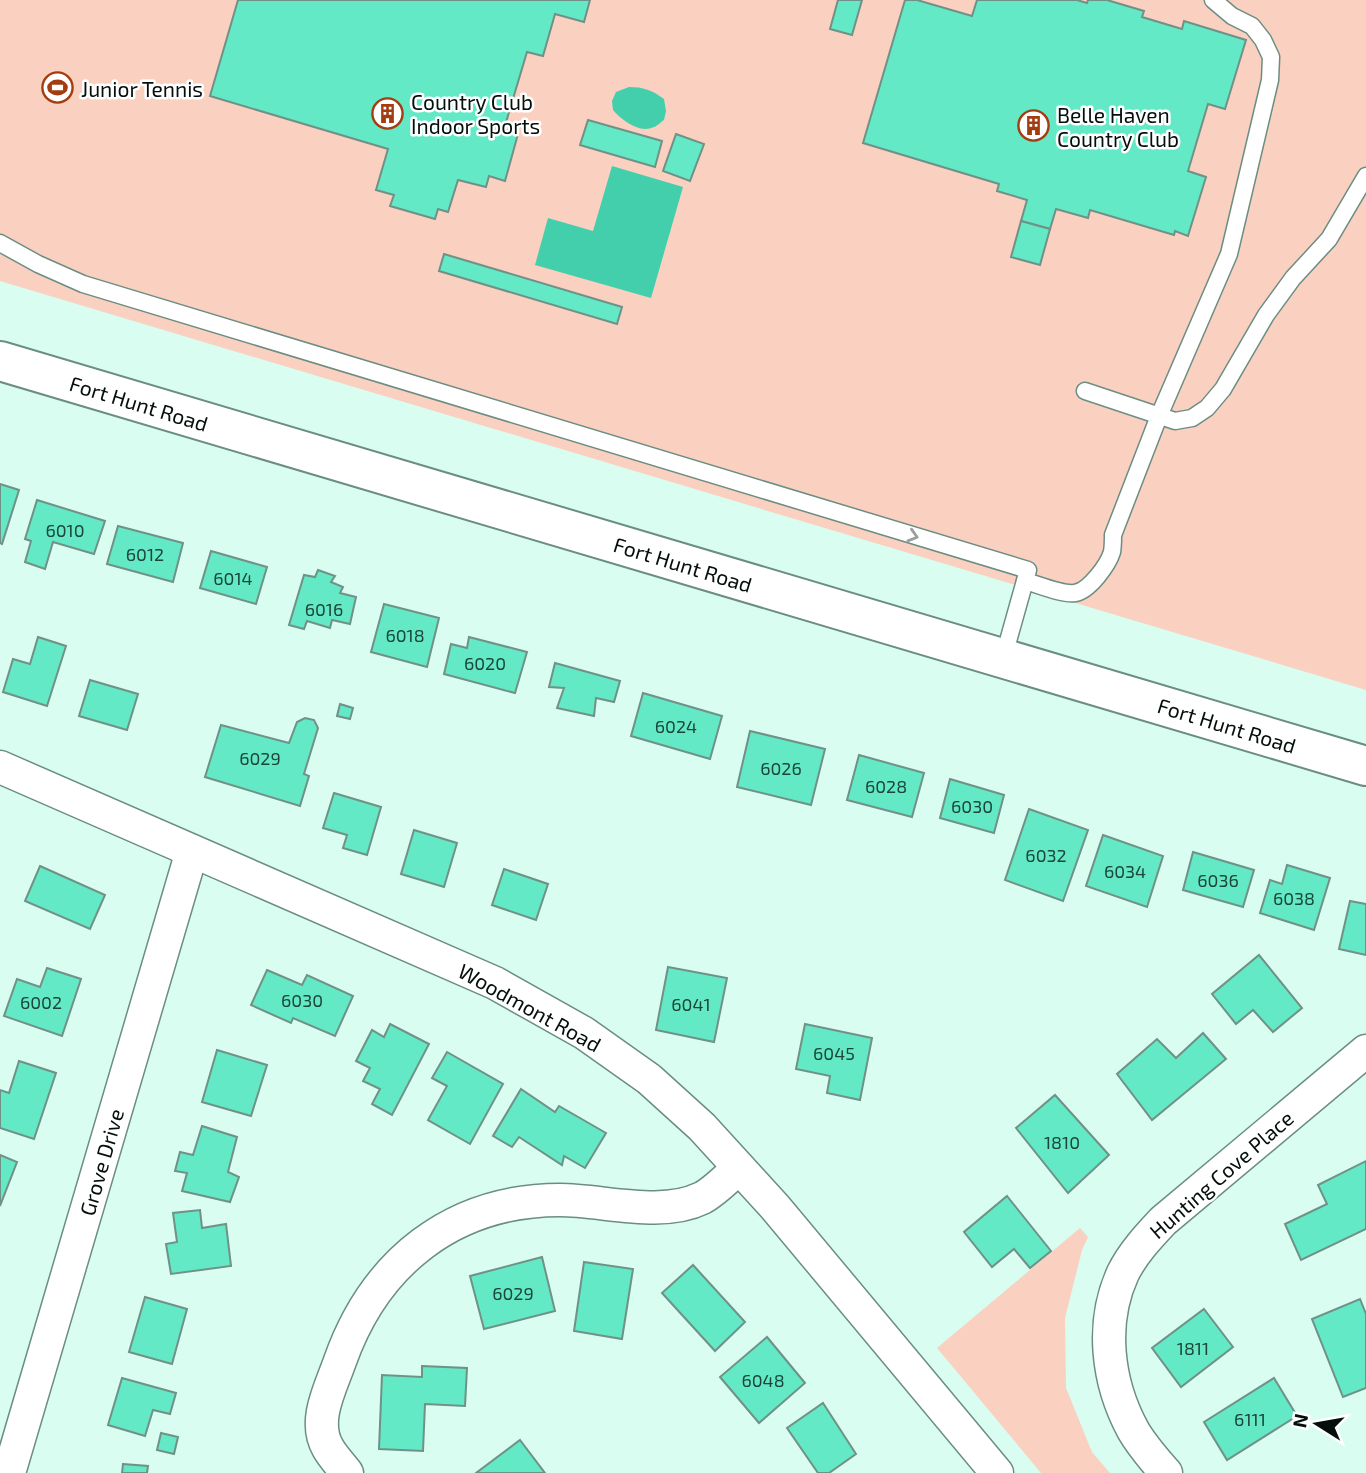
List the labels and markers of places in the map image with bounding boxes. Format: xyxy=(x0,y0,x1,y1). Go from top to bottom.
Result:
sports icon: Junior Tennis xyxy=(41,71,75,105)
place label: Junior Tennis xyxy=(81,76,203,101)
place label: Country Club Indoor Sports xyxy=(411,89,540,138)
building icon: Country Club Indoor Sports xyxy=(371,96,405,130)
place label: Belle Haven Country Club xyxy=(1057,102,1179,151)
building icon: Belle Haven Country Club xyxy=(1017,109,1051,143)

